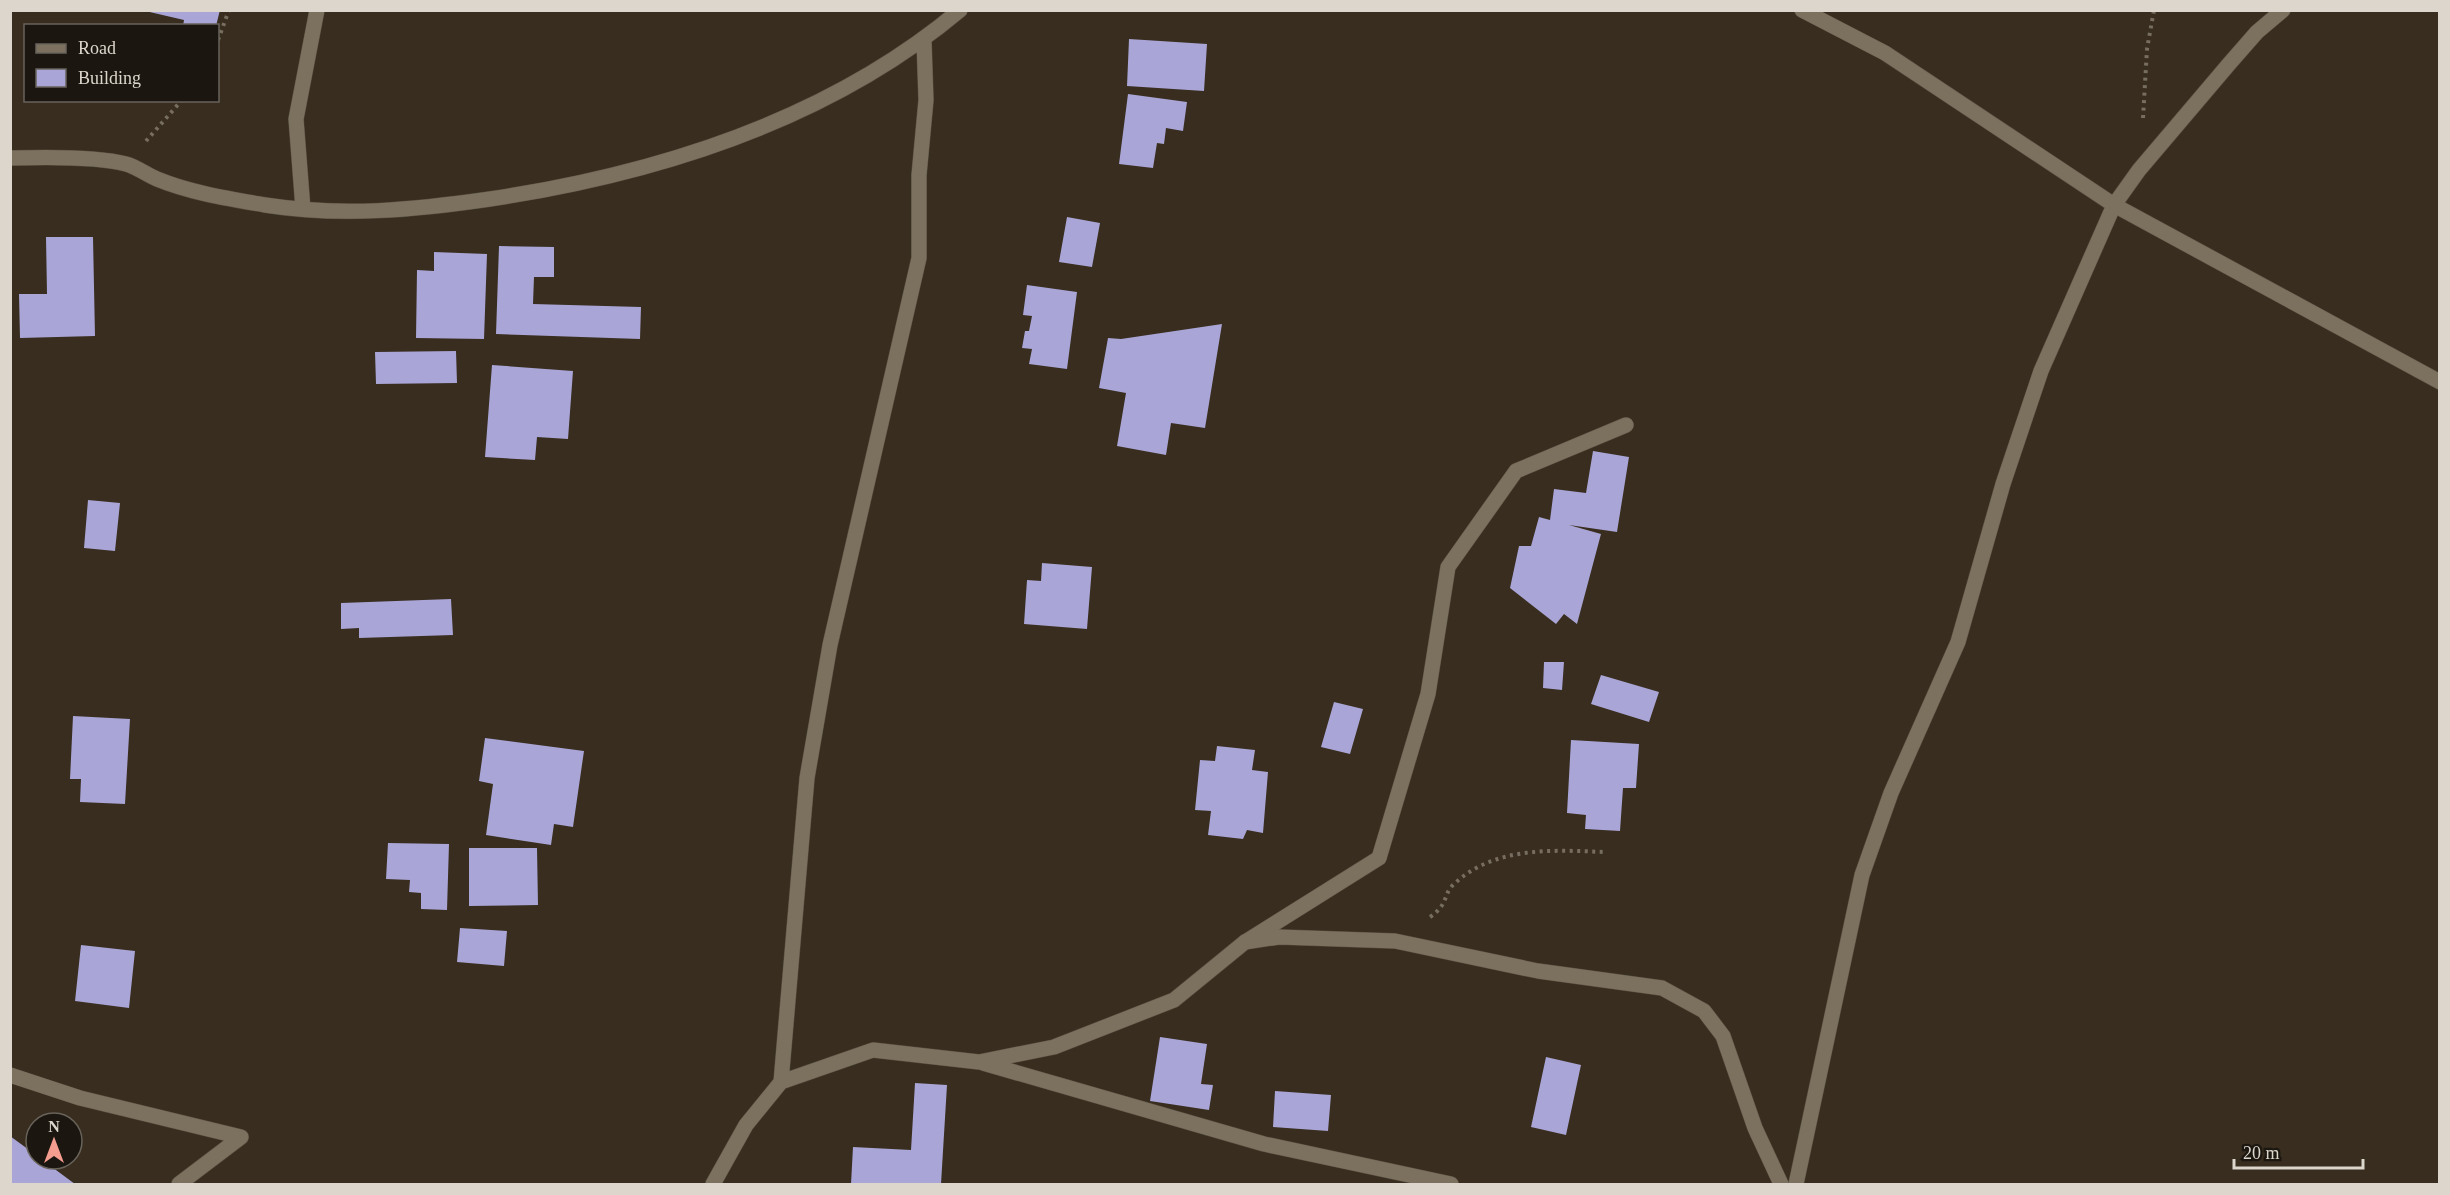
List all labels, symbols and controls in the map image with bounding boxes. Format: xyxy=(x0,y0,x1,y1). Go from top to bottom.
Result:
legend xyxy=(24,24,219,102)
text: Road xyxy=(78,38,116,58)
text: Building xyxy=(78,68,141,88)
north arrow xyxy=(24,1111,84,1171)
text: N xyxy=(48,1118,60,1135)
scale bar xyxy=(2234,1132,2363,1170)
text: 20 m xyxy=(2243,1143,2280,1163)

